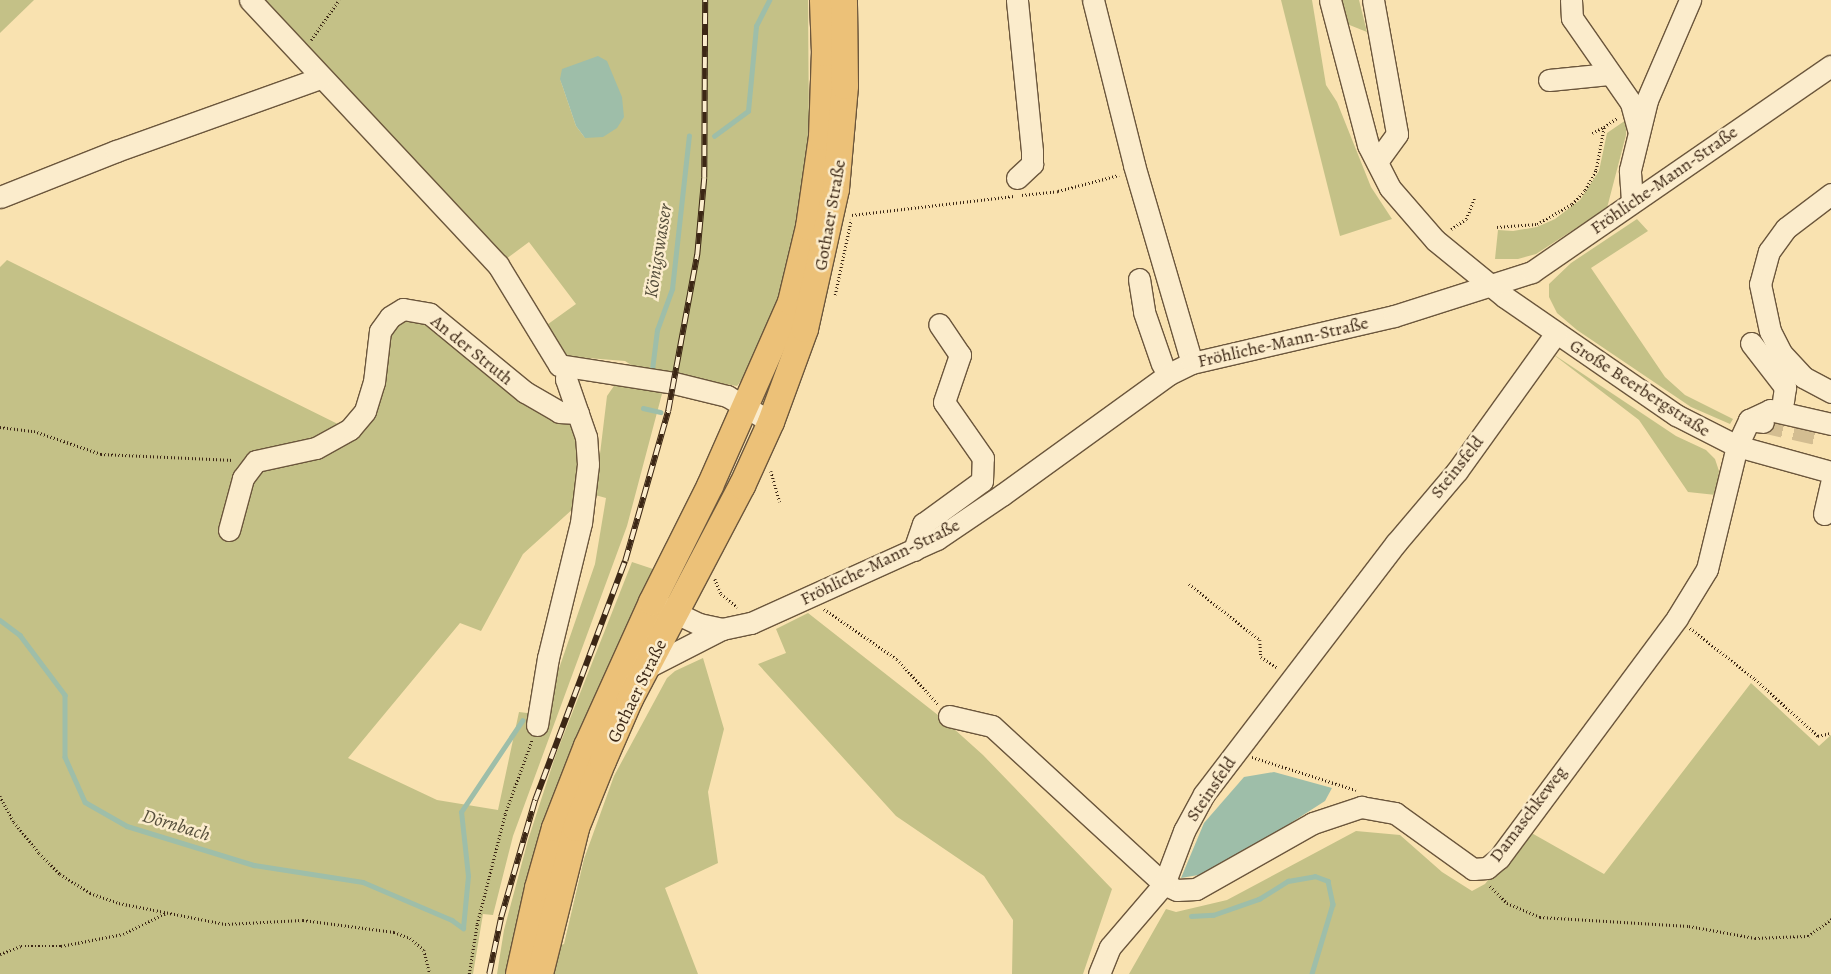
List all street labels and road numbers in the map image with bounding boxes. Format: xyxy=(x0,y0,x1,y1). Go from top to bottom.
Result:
street label: Fröhliche-Mann-Straße xyxy=(1586,121,1742,239)
street label: Gothaer Straße xyxy=(810,158,850,272)
street label: An der Struth xyxy=(427,310,517,390)
street label: Fröhliche-Mann-Straße xyxy=(1196,312,1370,372)
street label: Große Beerbergstraße xyxy=(1566,334,1714,442)
street label: Steinsfeld xyxy=(1426,431,1488,503)
street label: Fröhliche-Mann-Straße xyxy=(797,514,963,610)
street label: Gothaer Straße xyxy=(603,636,671,746)
street label: Steinsfeld xyxy=(1182,753,1240,825)
street label: Damaschkeweg xyxy=(1485,762,1571,866)

